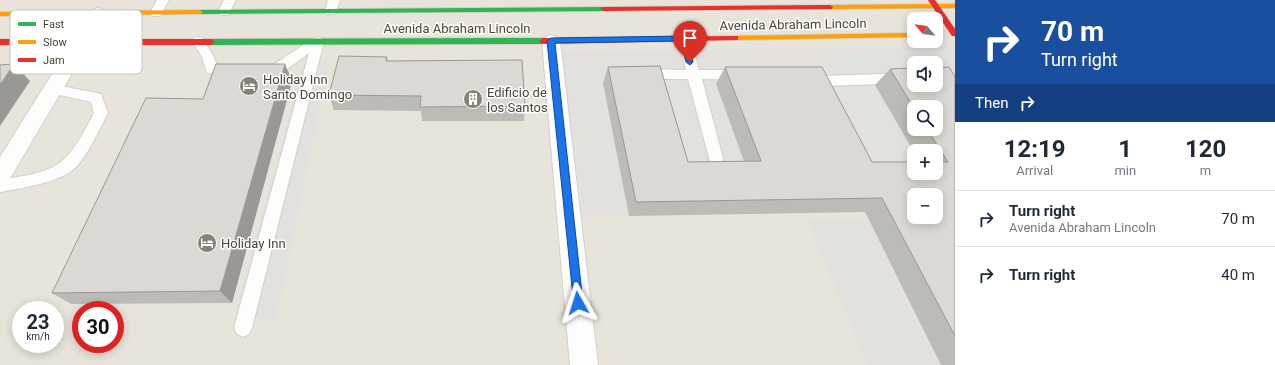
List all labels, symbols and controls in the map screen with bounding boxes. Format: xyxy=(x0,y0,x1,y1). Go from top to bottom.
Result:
legend xyxy=(10,10,142,74)
north arrow xyxy=(907,12,943,48)
map controls xyxy=(907,12,943,224)
text: 70 m xyxy=(1041,15,1104,48)
street label: Avenida Abraham Lincoln xyxy=(719,16,867,33)
icon: right xyxy=(975,16,1027,68)
text: Fast xyxy=(43,18,65,31)
street label: Avenida Abraham Lincoln xyxy=(384,21,531,36)
pin xyxy=(673,21,707,62)
icon: arrive xyxy=(679,27,701,49)
text: Slow xyxy=(43,36,67,49)
text: Turn right xyxy=(1041,49,1118,70)
text: Jam xyxy=(43,54,65,67)
button: sound xyxy=(907,56,943,92)
place label: Holiday Inn Santo Domingo xyxy=(263,72,352,102)
hotel icon: Holiday Inn Santo Domingo xyxy=(238,75,260,97)
place label: Edificio de los Santos xyxy=(487,85,548,115)
building icon: Edificio de los Santos xyxy=(462,88,484,110)
icon: right xyxy=(1016,92,1038,114)
text: Then xyxy=(975,94,1008,112)
button: search xyxy=(907,100,943,136)
text: 12:19 xyxy=(1004,135,1066,163)
text: 1 xyxy=(1118,135,1132,163)
text: 120 xyxy=(1185,135,1226,163)
button: + xyxy=(907,144,943,180)
text: Arrival xyxy=(1016,163,1053,178)
text: min xyxy=(1114,163,1136,178)
text: m xyxy=(1200,163,1211,178)
button: − xyxy=(907,188,943,224)
text: Turn right xyxy=(1009,202,1075,220)
icon: right xyxy=(975,208,997,230)
text: 70 m xyxy=(1221,210,1255,228)
text: Avenida Abraham Lincoln xyxy=(1009,220,1156,235)
hotel icon: Holiday Inn xyxy=(196,232,218,254)
place label: Holiday Inn xyxy=(221,236,286,251)
icon: right xyxy=(975,264,997,286)
text: Turn right xyxy=(1009,266,1075,284)
text: 40 m xyxy=(1221,266,1255,284)
position arrow xyxy=(557,282,599,324)
speed limit sign: 30 xyxy=(72,301,124,353)
text: 23 xyxy=(27,310,49,334)
text: km/h xyxy=(26,331,50,342)

